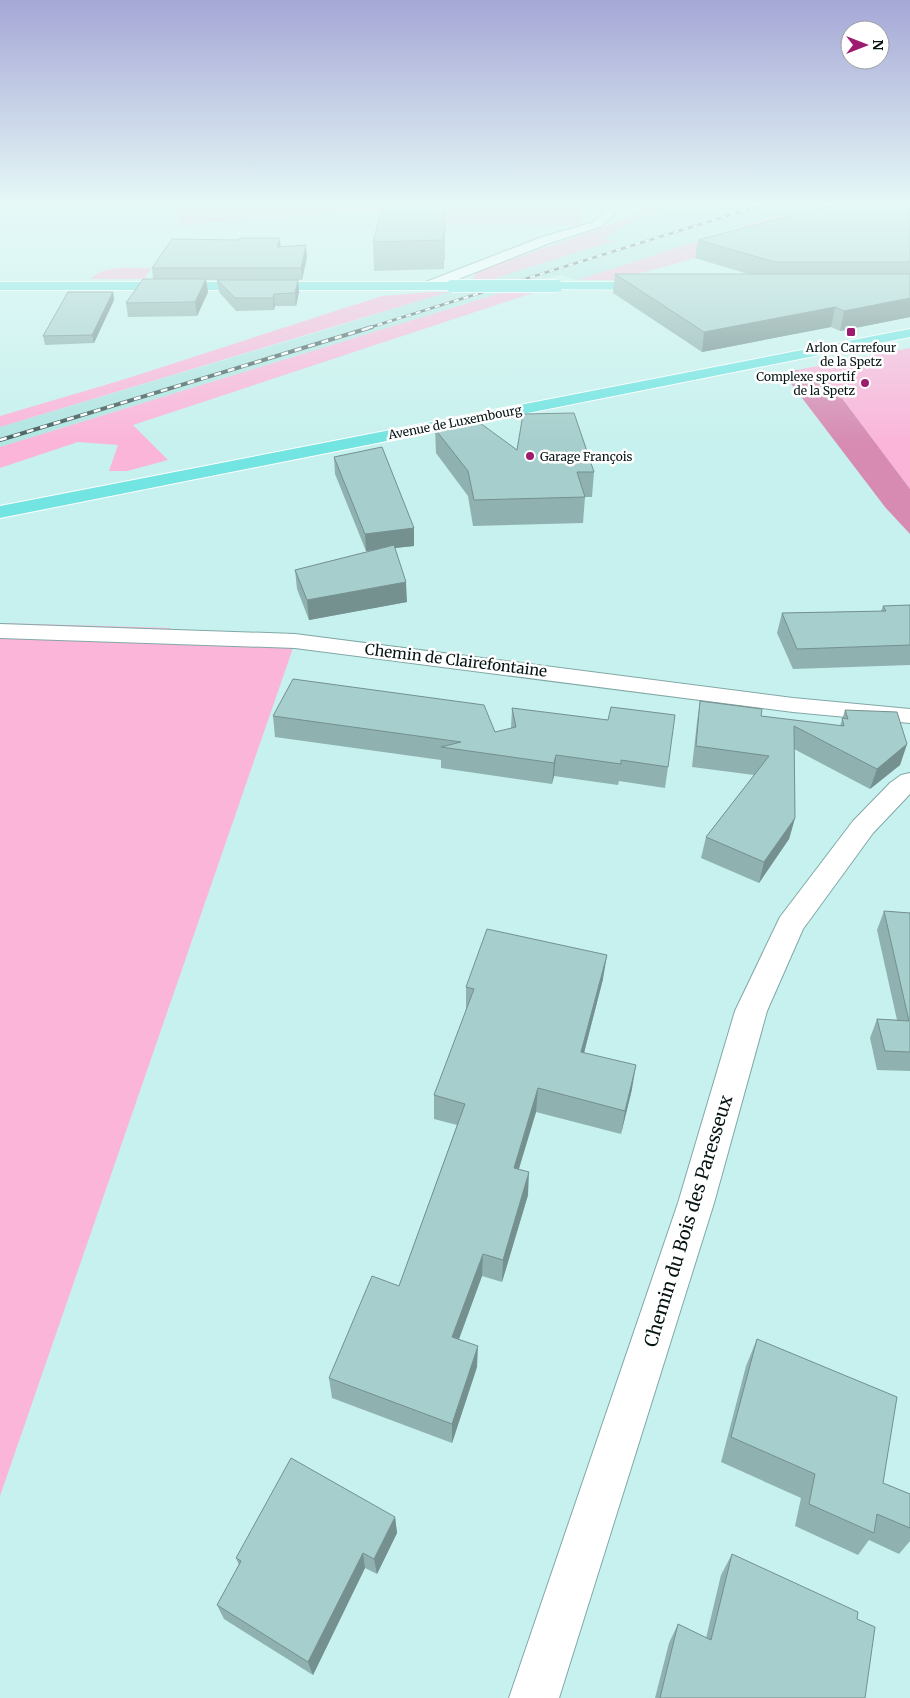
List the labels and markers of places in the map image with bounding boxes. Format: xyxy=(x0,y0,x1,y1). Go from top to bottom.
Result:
marker: Arlon Carrefour de la Spetz xyxy=(845,326,857,338)
place label: Arlon Carrefour de la Spetz xyxy=(805,340,897,369)
place label: Complexe sportif de la Spetz xyxy=(756,369,855,398)
marker: Complexe sportif de la Spetz xyxy=(859,377,871,389)
place label: Garage François xyxy=(540,449,633,464)
marker: Garage François xyxy=(524,450,536,462)

